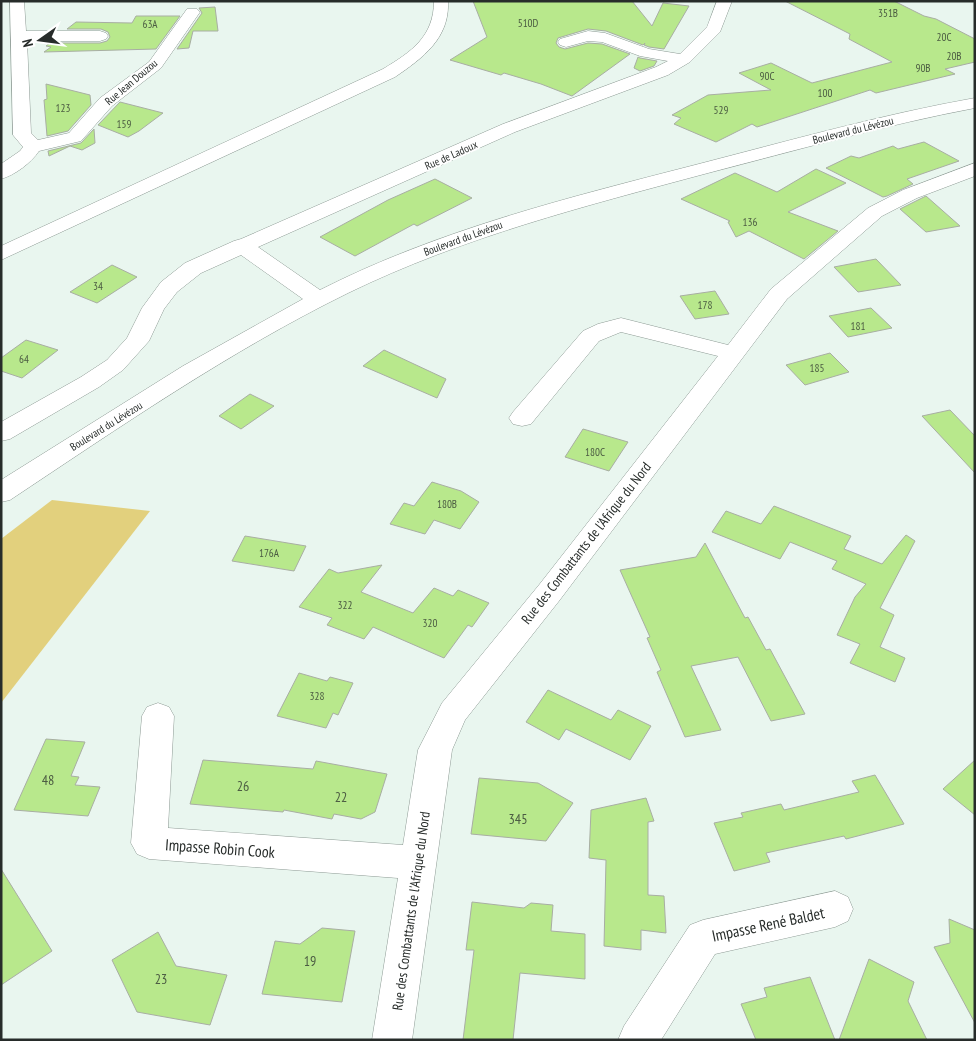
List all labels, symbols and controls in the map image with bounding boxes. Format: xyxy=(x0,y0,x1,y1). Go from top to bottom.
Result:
house number: 351B xyxy=(878,6,898,20)
north arrow xyxy=(15,15,65,65)
house number: 510D xyxy=(518,16,539,30)
house number: 63A xyxy=(142,17,158,31)
house number: 20C xyxy=(937,30,951,44)
text: N xyxy=(18,37,37,49)
house number: 20B xyxy=(946,49,962,63)
street label: Rue Jean Douzou xyxy=(102,56,160,108)
house number: 90B xyxy=(915,61,931,75)
house number: 90C xyxy=(760,69,774,83)
house number: 100 xyxy=(818,86,832,100)
house number: 123 xyxy=(56,101,70,115)
house number: 529 xyxy=(714,103,728,117)
street label: Boulevard du Lévézou xyxy=(811,113,895,147)
house number: 159 xyxy=(117,117,131,131)
street label: Rue de Ladoux xyxy=(422,137,480,173)
house number: 136 xyxy=(743,215,757,229)
street label: Boulevard du Lévézou xyxy=(422,217,504,259)
house number: 34 xyxy=(93,279,103,293)
house number: 178 xyxy=(698,298,712,312)
house number: 181 xyxy=(851,319,865,333)
house number: 64 xyxy=(19,352,29,366)
house number: 185 xyxy=(810,361,824,375)
street label: Boulevard du Lévézou xyxy=(67,398,145,454)
house number: 180C xyxy=(585,445,605,459)
street label: Rue des Combattants de l'Afrique du Nord xyxy=(517,458,655,628)
house number: 180B xyxy=(437,497,457,511)
house number: 176A xyxy=(259,546,280,560)
house number: 322 xyxy=(338,598,352,612)
house number: 320 xyxy=(423,616,437,630)
house number: 328 xyxy=(310,689,324,703)
house number: 48 xyxy=(42,771,54,789)
house number: 26 xyxy=(237,777,249,795)
house number: 22 xyxy=(335,788,347,806)
street label: Rue des Combattants de l'Afrique du Nord xyxy=(388,810,434,1012)
house number: 345 xyxy=(509,810,527,828)
street label: Impasse Robin Cook xyxy=(164,834,276,862)
street label: Impasse René Baldet xyxy=(710,902,827,946)
house number: 19 xyxy=(304,952,316,970)
house number: 23 xyxy=(155,970,167,988)

